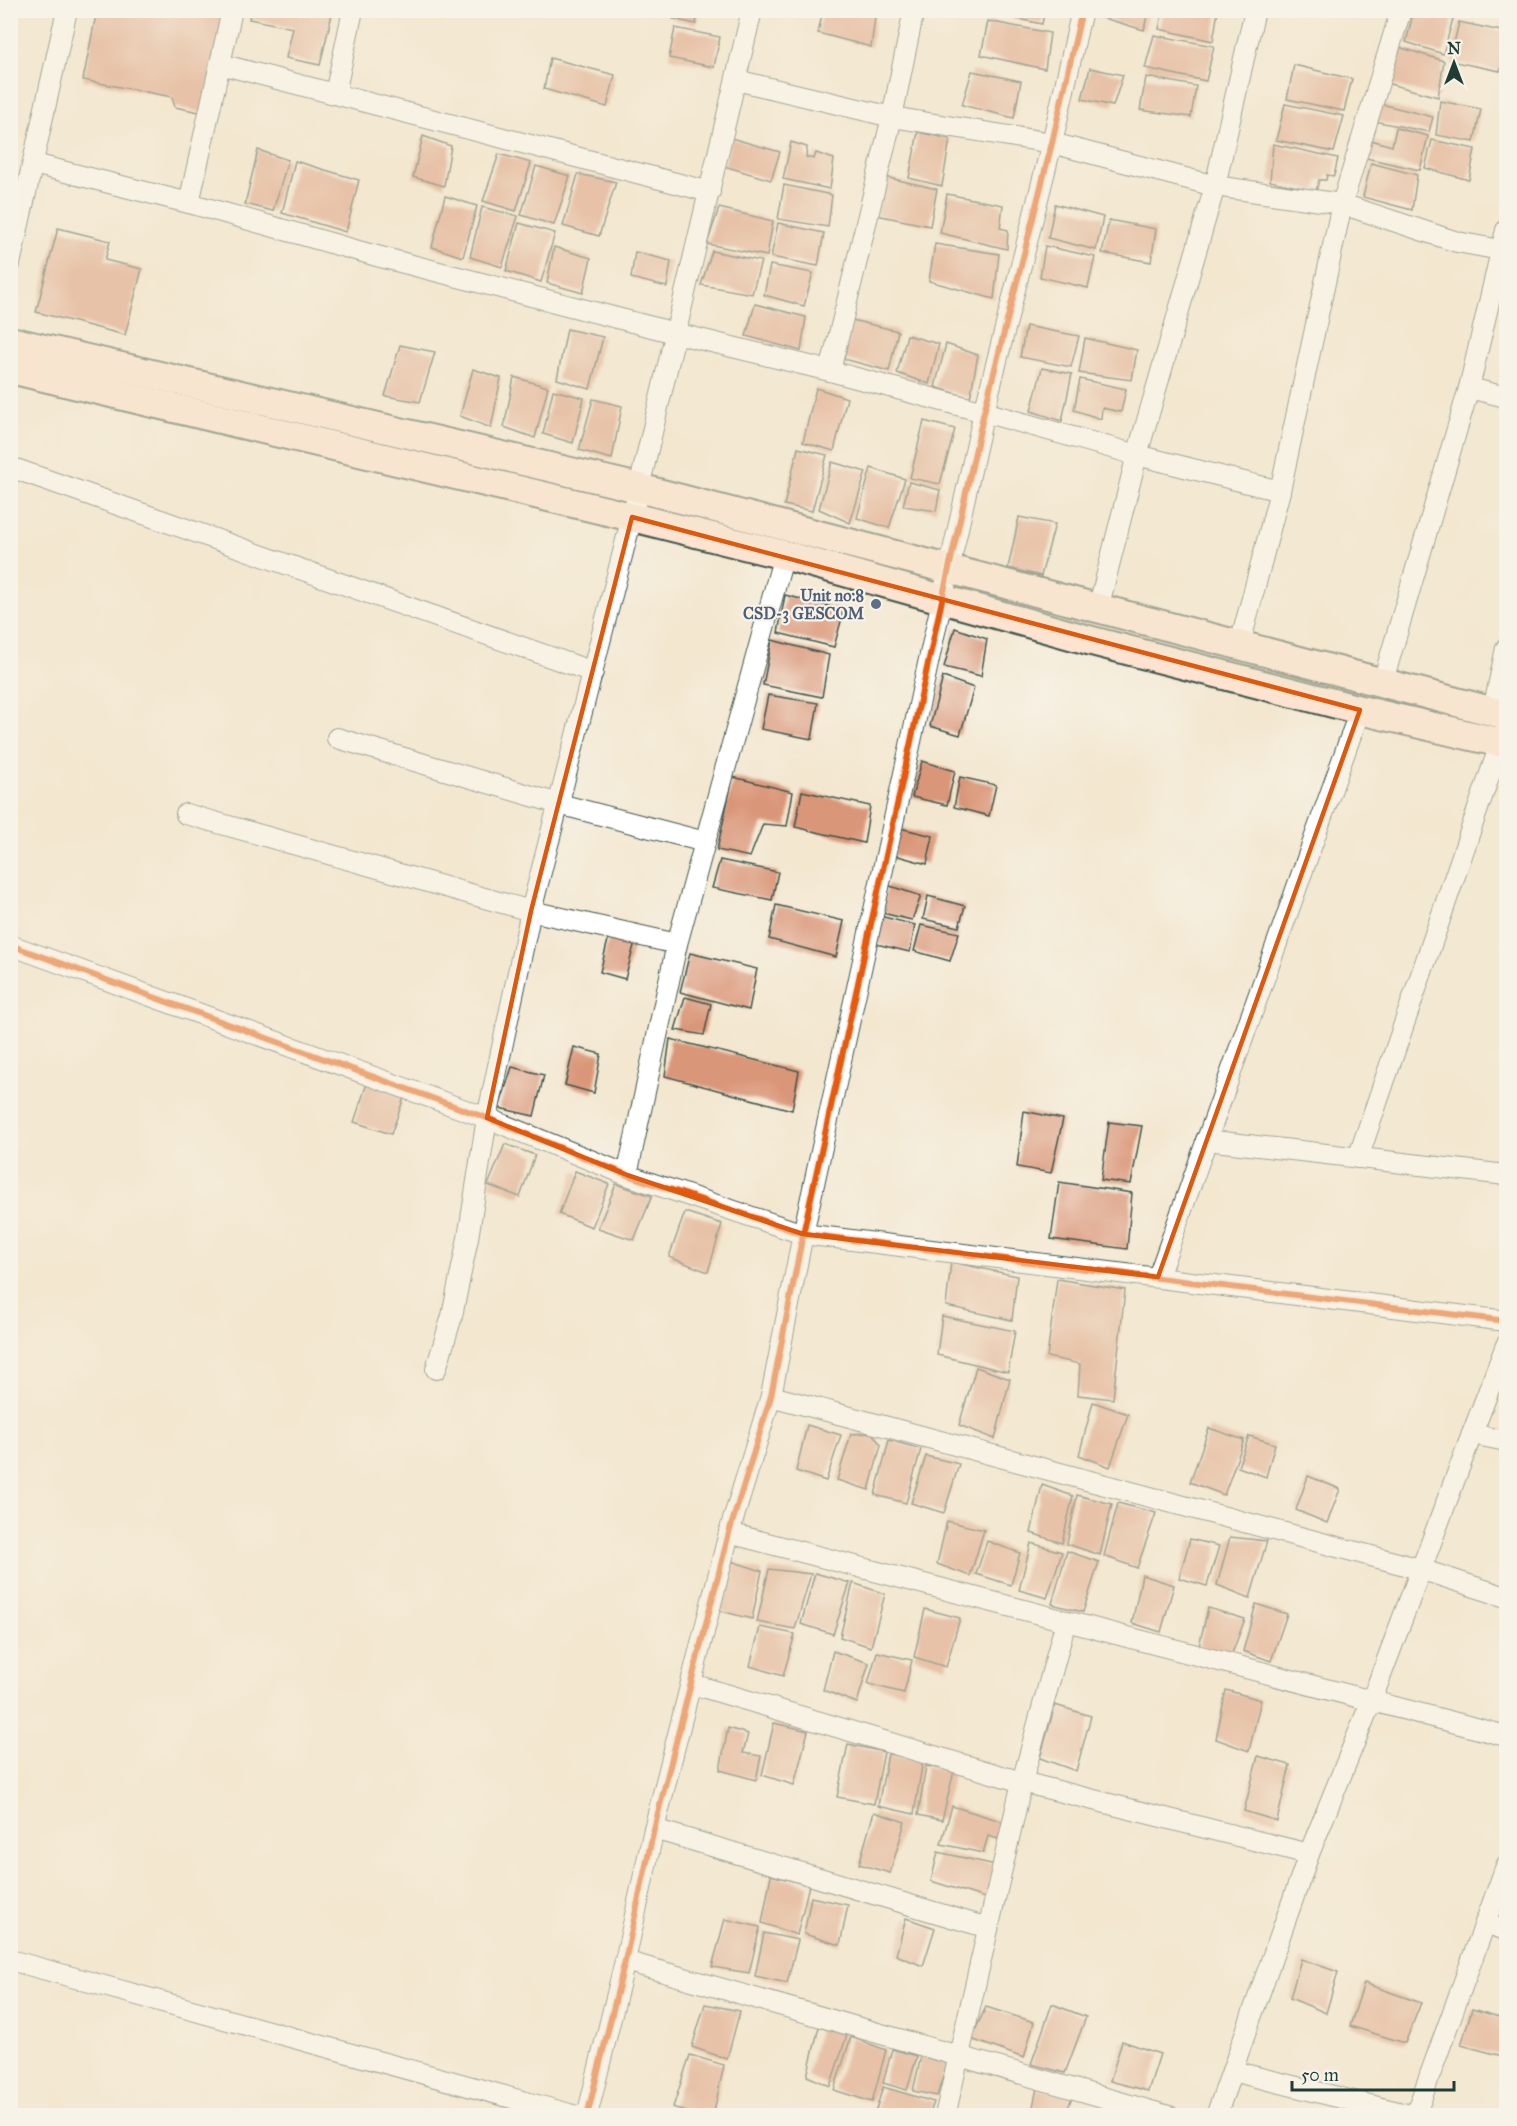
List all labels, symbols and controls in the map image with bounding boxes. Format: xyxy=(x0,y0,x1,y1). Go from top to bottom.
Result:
north arrow xyxy=(1424,33,1484,93)
text: N xyxy=(1447,39,1461,58)
place label: Unit no:8 CSD-3 GESCOM xyxy=(743,586,865,624)
marker: Unit no:8 CSD-3 GESCOM xyxy=(869,597,883,611)
scale bar xyxy=(1292,2054,1454,2092)
text: 50 m xyxy=(1301,2064,1339,2086)

